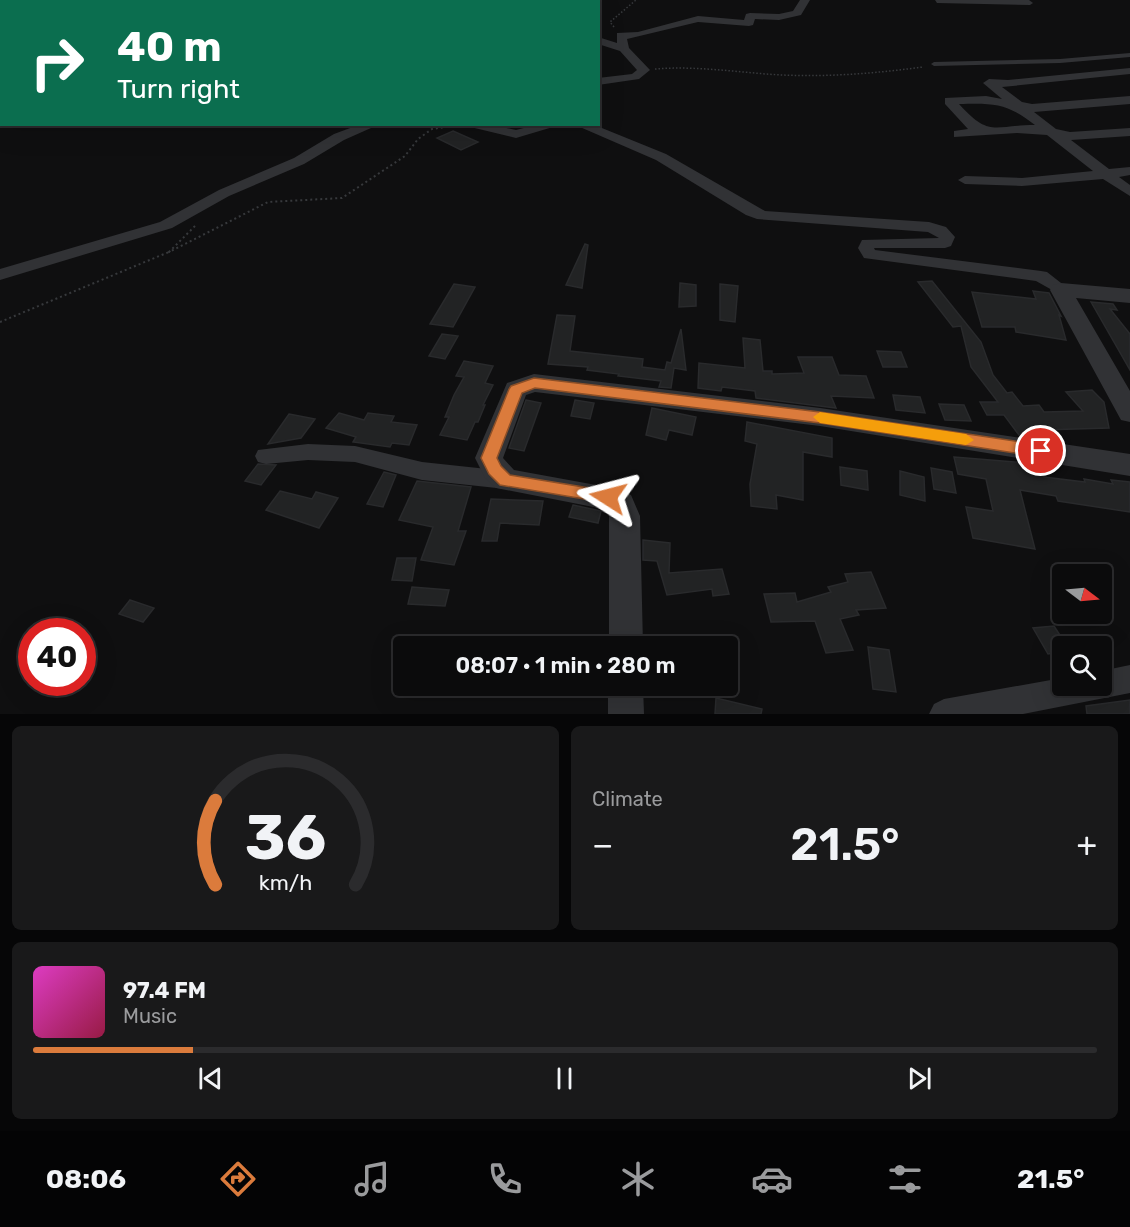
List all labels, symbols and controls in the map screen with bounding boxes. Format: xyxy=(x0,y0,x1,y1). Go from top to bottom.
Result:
text: 40 m xyxy=(117,22,222,72)
icon: right xyxy=(18,24,96,102)
text: Turn right xyxy=(117,73,240,105)
pin xyxy=(1015,425,1066,476)
icon: arrive xyxy=(1024,434,1057,467)
position arrow xyxy=(576,465,640,529)
north arrow xyxy=(1052,564,1112,624)
map controls xyxy=(1052,564,1112,696)
speed limit sign: 40 xyxy=(18,618,96,696)
button: search xyxy=(1052,636,1112,696)
text: 08:07 · 1 min · 280 m xyxy=(455,652,676,679)
text: Climate xyxy=(592,787,663,811)
text: 36 xyxy=(245,801,326,875)
text: 21.5° xyxy=(790,818,900,871)
text: − xyxy=(592,825,613,864)
text: + xyxy=(1076,825,1097,864)
text: km/h xyxy=(259,870,312,895)
text: 97.4 FM xyxy=(123,977,206,1004)
text: Music xyxy=(123,1004,177,1028)
icon: previous xyxy=(194,1062,227,1095)
icon: pause xyxy=(548,1062,581,1095)
icon: next xyxy=(903,1062,936,1095)
icon: directions xyxy=(217,1158,259,1200)
icon: music xyxy=(351,1158,393,1200)
icon: phone xyxy=(484,1158,526,1200)
icon: climate xyxy=(617,1158,659,1200)
icon: car xyxy=(751,1158,793,1200)
icon: filters xyxy=(884,1158,926,1200)
text: 08:06 xyxy=(46,1163,126,1195)
text: 21.5° xyxy=(1017,1163,1084,1195)

